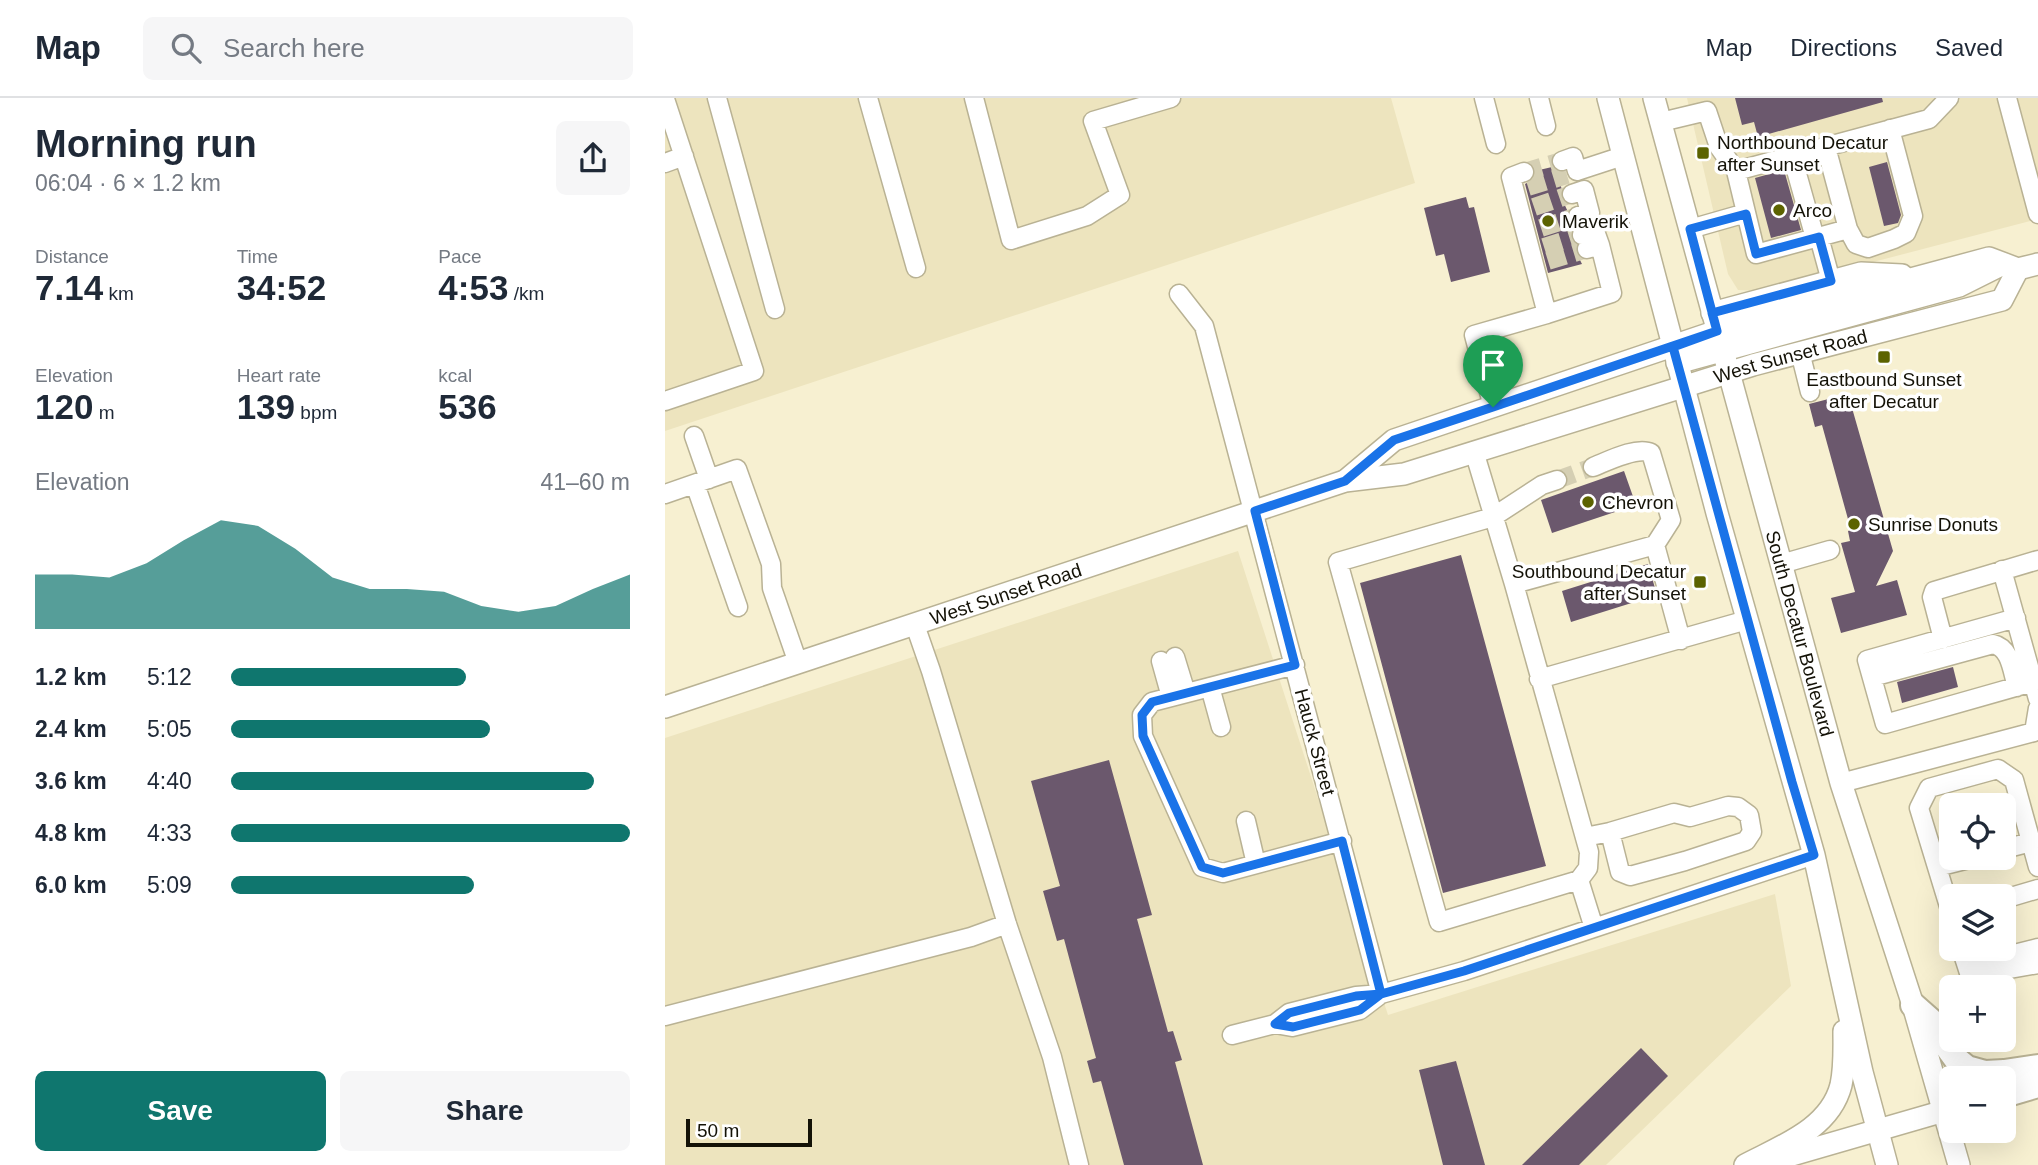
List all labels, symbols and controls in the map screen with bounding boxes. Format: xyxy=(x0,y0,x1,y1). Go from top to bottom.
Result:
search box xyxy=(143,17,633,80)
text: Map xyxy=(35,29,101,66)
icon: search xyxy=(167,29,205,67)
text: Search here xyxy=(223,33,365,63)
text: Map xyxy=(1706,34,1752,61)
text: Directions xyxy=(1790,34,1897,61)
text: Saved xyxy=(1935,34,2003,61)
button: share xyxy=(556,121,630,195)
text: Morning run xyxy=(35,123,257,165)
place label: Northbound Decatur after Sunset xyxy=(1717,132,1889,175)
marker: Northbound Decatur after Sunset xyxy=(1695,145,1711,161)
text: 06:04 · 6 × 1.2 km xyxy=(35,170,221,196)
place label: Arco xyxy=(1793,200,1832,221)
marker: Arco xyxy=(1771,202,1787,218)
place label: Maverik xyxy=(1562,211,1629,232)
marker: Maverik xyxy=(1540,213,1556,229)
text: Distance xyxy=(35,246,109,267)
text: Time xyxy=(237,246,278,267)
text: Pace xyxy=(438,246,482,267)
text: 7.14 xyxy=(35,268,103,307)
text: 34:52 xyxy=(237,268,326,307)
text: 4:53 xyxy=(438,268,508,307)
text: km xyxy=(103,283,134,304)
text: /km xyxy=(508,283,544,304)
street label: West Sunset Road xyxy=(1711,325,1869,387)
pin xyxy=(1463,335,1523,407)
icon: arrive xyxy=(1474,346,1512,384)
marker: Eastbound Sunset after Decatur xyxy=(1876,349,1892,365)
text: Elevation xyxy=(35,365,113,386)
text: Heart rate xyxy=(237,365,321,386)
text: kcal xyxy=(438,365,472,386)
place label: Eastbound Sunset after Decatur xyxy=(1806,369,1962,412)
text: 120 xyxy=(35,387,93,426)
text: 139 xyxy=(237,387,295,426)
text: 536 xyxy=(438,387,497,426)
text: m xyxy=(93,402,115,423)
text: bpm xyxy=(295,402,337,423)
text: Elevation xyxy=(35,469,130,495)
text: 41–60 m xyxy=(540,469,630,495)
place label: Chevron xyxy=(1602,492,1674,513)
marker: Chevron xyxy=(1580,494,1596,510)
place label: Sunrise Donuts xyxy=(1868,514,1998,535)
marker: Sunrise Donuts xyxy=(1846,516,1862,532)
street label: South Decatur Boulevard xyxy=(1762,528,1838,739)
street label: West Sunset Road xyxy=(927,559,1084,629)
place label: Southbound Decatur after Sunset xyxy=(1512,561,1687,604)
marker: Southbound Decatur after Sunset xyxy=(1692,574,1708,590)
text: 1.2 km xyxy=(35,664,107,690)
text: 5:12 xyxy=(147,664,192,690)
street label: Hauck Street xyxy=(1291,686,1340,798)
text: 2.4 km xyxy=(35,716,107,742)
text: 5:05 xyxy=(147,716,192,742)
text: 3.6 km xyxy=(35,768,107,794)
text: 4:40 xyxy=(147,768,192,794)
map controls xyxy=(1939,793,2016,1143)
button: locate xyxy=(1939,793,2016,870)
text: 4.8 km xyxy=(35,820,107,846)
text: 4:33 xyxy=(147,820,192,846)
text: 6.0 km xyxy=(35,872,107,898)
text: 5:09 xyxy=(147,872,192,898)
button: layers xyxy=(1939,884,2016,961)
button: + xyxy=(1939,975,2016,1052)
button: − xyxy=(1939,1066,2016,1143)
button: Save xyxy=(35,1071,326,1151)
button: Share xyxy=(340,1071,630,1151)
scale bar xyxy=(686,1116,812,1148)
text: 50 m xyxy=(697,1120,739,1141)

